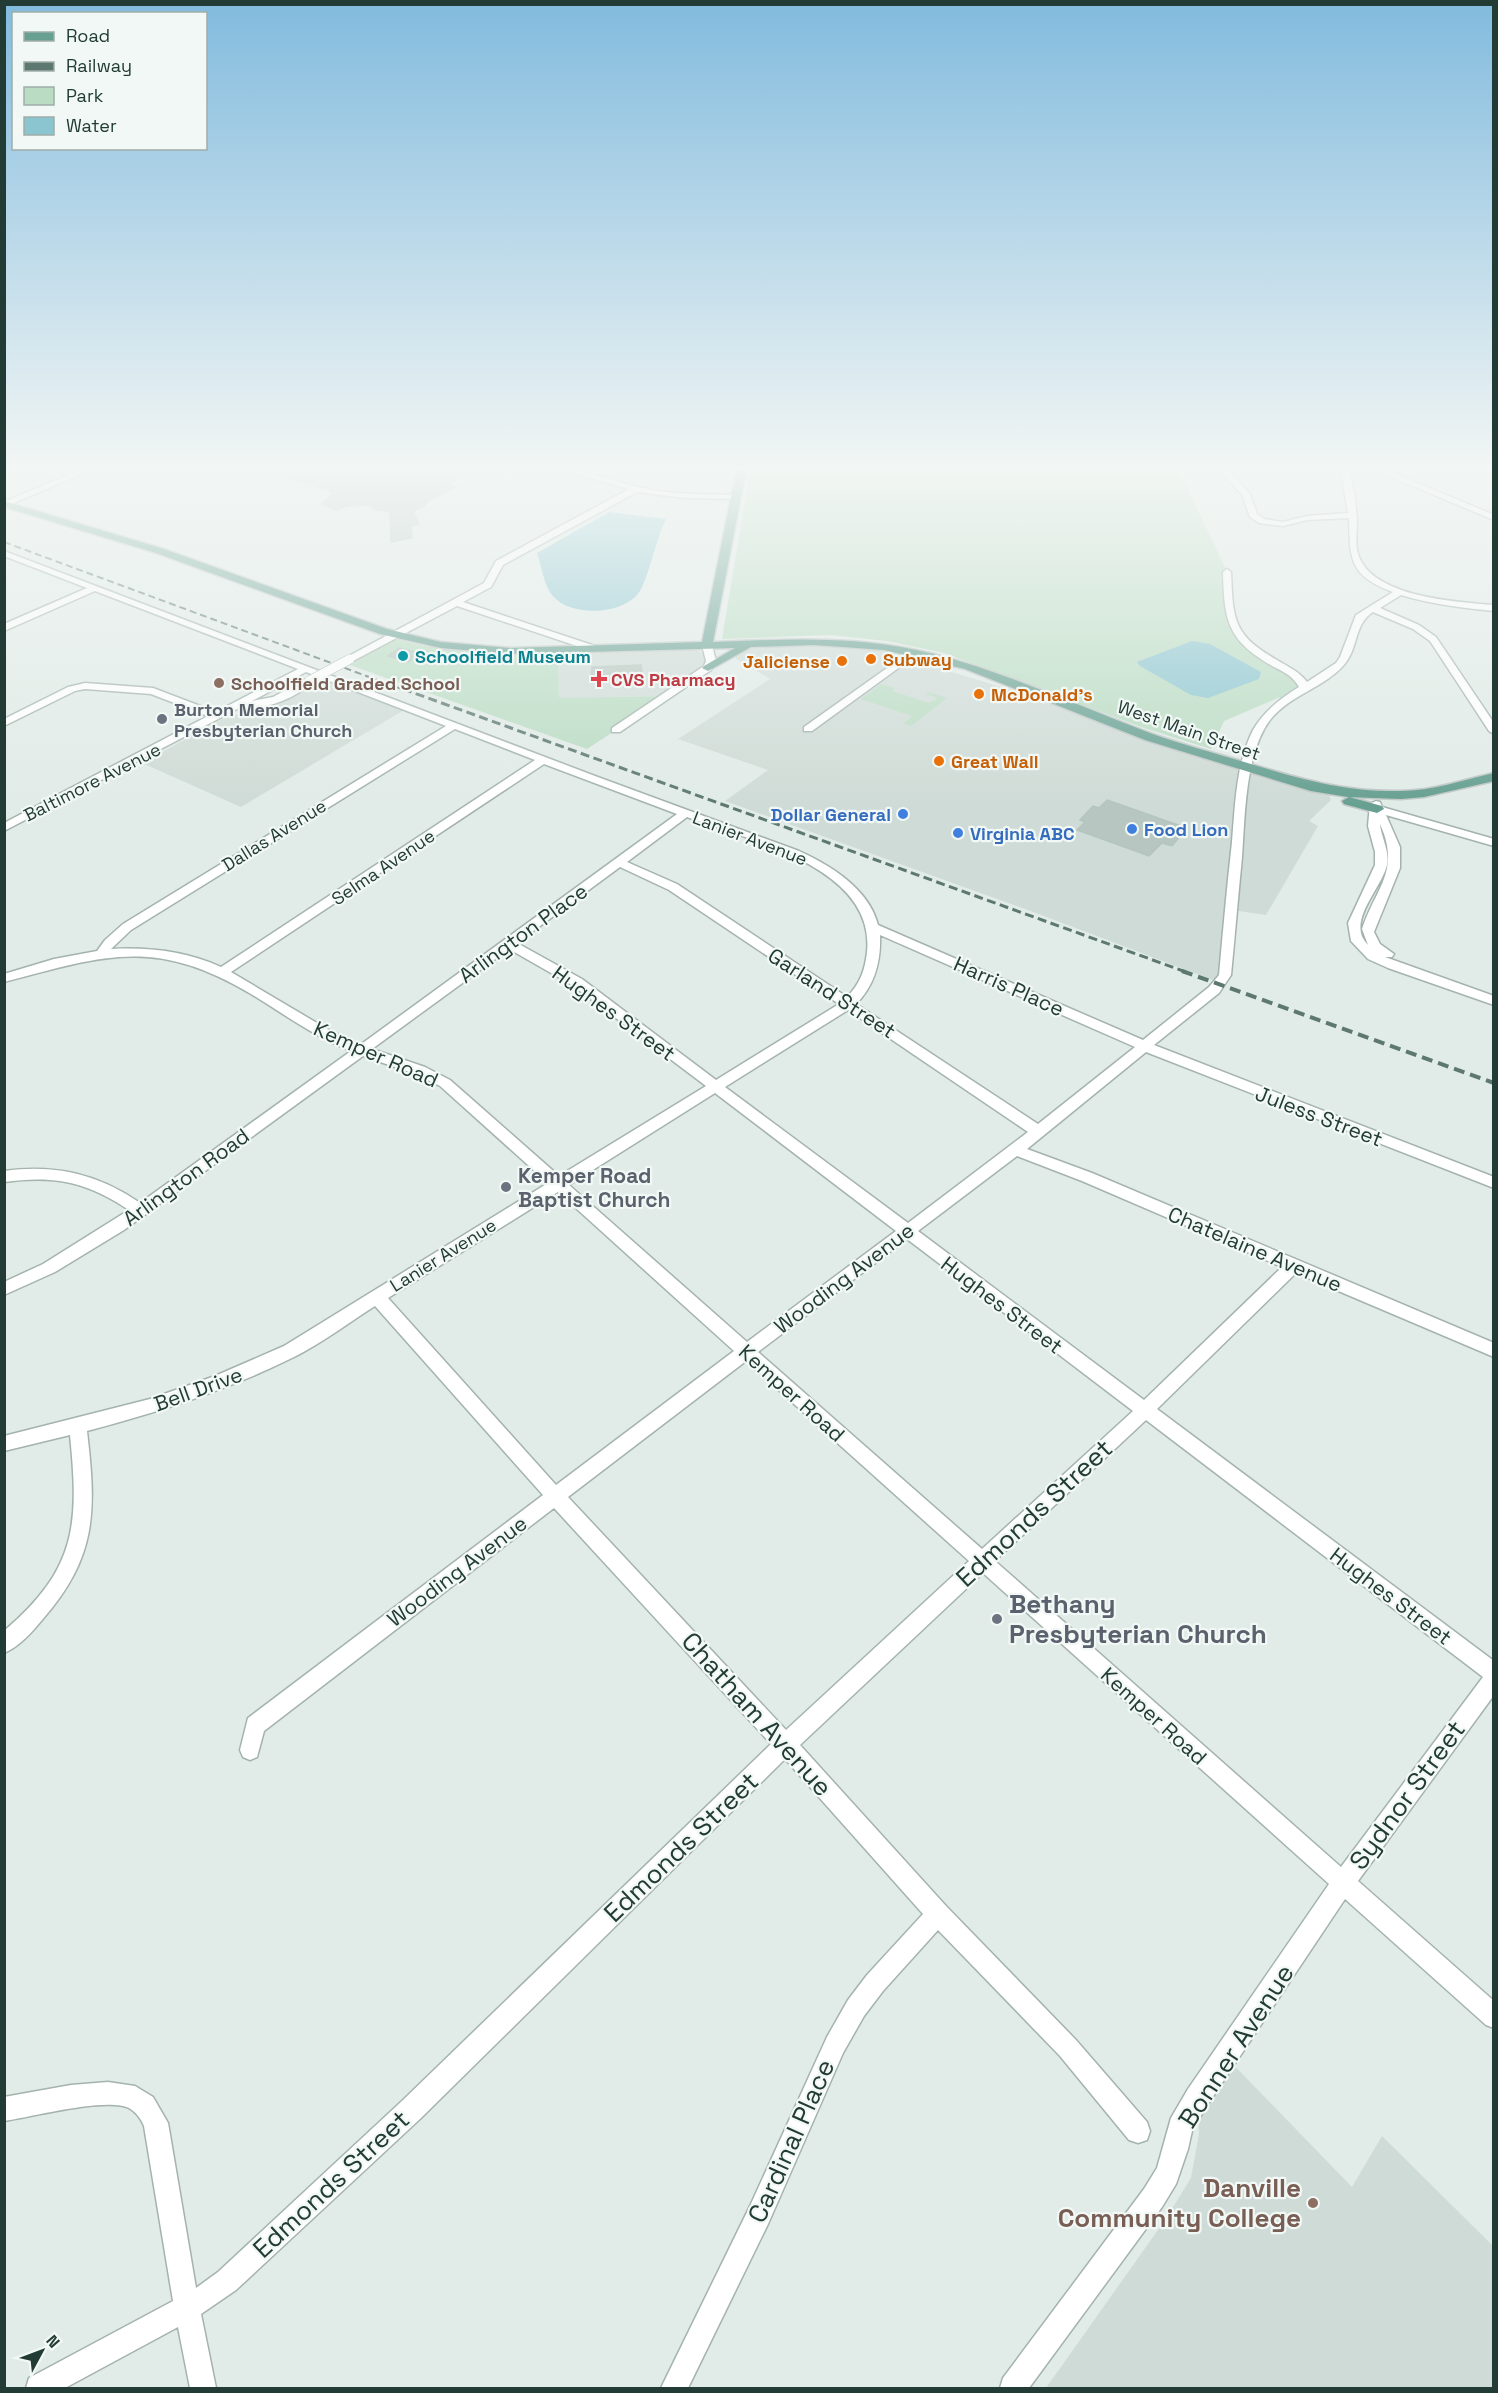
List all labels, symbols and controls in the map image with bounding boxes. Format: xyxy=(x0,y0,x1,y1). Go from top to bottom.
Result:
legend xyxy=(12,12,207,150)
text: Road xyxy=(66,24,110,47)
text: Railway xyxy=(66,54,132,77)
text: Park xyxy=(66,84,104,107)
text: Water xyxy=(66,114,117,137)
place label: Schoolfield Museum xyxy=(415,645,591,668)
place label: Subway xyxy=(883,648,952,671)
marker: Schoolfield Museum xyxy=(396,649,410,663)
place label: Jaliciense xyxy=(743,650,830,673)
marker: Subway xyxy=(864,652,878,666)
marker: Jaliciense xyxy=(835,654,849,668)
place label: CVS Pharmacy xyxy=(611,668,736,691)
place label: Schoolfield Graded School xyxy=(231,672,460,695)
marker: CVS Pharmacy xyxy=(592,672,606,686)
marker: Schoolfield Graded School xyxy=(212,676,226,690)
place label: McDonald's xyxy=(991,683,1093,706)
marker: McDonald's xyxy=(972,687,986,701)
street label: West Main Street xyxy=(1115,695,1263,765)
place label: Burton Memorial Presbyterian Church xyxy=(174,698,352,742)
marker: Burton Memorial Presbyterian Church xyxy=(155,712,169,726)
street label: Baltimore Avenue xyxy=(19,737,165,827)
place label: Great Wall xyxy=(951,750,1039,773)
marker: Great Wall xyxy=(932,754,946,768)
street label: Dallas Avenue xyxy=(218,794,330,876)
place label: Dollar General xyxy=(770,803,891,826)
street label: Lanier Avenue xyxy=(689,806,811,870)
marker: Dollar General xyxy=(896,807,910,821)
place label: Food Lion xyxy=(1144,818,1228,841)
place label: Virginia ABC xyxy=(970,822,1075,845)
marker: Food Lion xyxy=(1125,822,1139,836)
street label: Selma Avenue xyxy=(327,824,439,910)
marker: Virginia ABC xyxy=(951,826,965,840)
street label: Arlington Place xyxy=(453,877,593,989)
street label: Garland Street xyxy=(763,942,901,1044)
street label: Harris Place xyxy=(950,950,1068,1022)
street label: Hughes Street xyxy=(547,959,681,1067)
street label: Kemper Road xyxy=(309,1014,443,1094)
street label: Juless Street xyxy=(1252,1079,1386,1153)
street label: Arlington Road xyxy=(117,1122,255,1232)
place label: Kemper Road Baptist Church xyxy=(518,1162,670,1213)
marker: Kemper Road Baptist Church xyxy=(499,1180,513,1194)
street label: Chatelaine Avenue xyxy=(1164,1200,1346,1298)
street label: Lanier Avenue xyxy=(386,1213,500,1297)
street label: Wooding Avenue xyxy=(769,1217,919,1339)
street label: Hughes Street xyxy=(936,1250,1068,1360)
street label: Kemper Road xyxy=(733,1338,851,1448)
street label: Bell Drive xyxy=(150,1361,246,1417)
street label: Edmonds Street xyxy=(948,1432,1120,1594)
street label: Wooding Avenue xyxy=(382,1510,532,1632)
street label: Hughes Street xyxy=(1325,1541,1457,1651)
place label: Bethany Presbyterian Church xyxy=(1009,1587,1267,1651)
marker: Bethany Presbyterian Church xyxy=(990,1612,1004,1626)
street label: Chatham Avenue xyxy=(674,1625,840,1803)
street label: Kemper Road xyxy=(1095,1661,1213,1771)
street label: Sydnor Street xyxy=(1341,1714,1473,1876)
street label: Edmonds Street xyxy=(596,1764,766,1930)
street label: Bonner Avenue xyxy=(1170,1958,1302,2134)
street label: Cardinal Place xyxy=(740,2054,842,2228)
street label: Edmonds Street xyxy=(245,2103,417,2265)
place label: Danville Community College xyxy=(1058,2171,1301,2235)
marker: Danville Community College xyxy=(1306,2196,1320,2210)
north arrow xyxy=(12,2321,72,2381)
text: N xyxy=(41,2331,64,2352)

